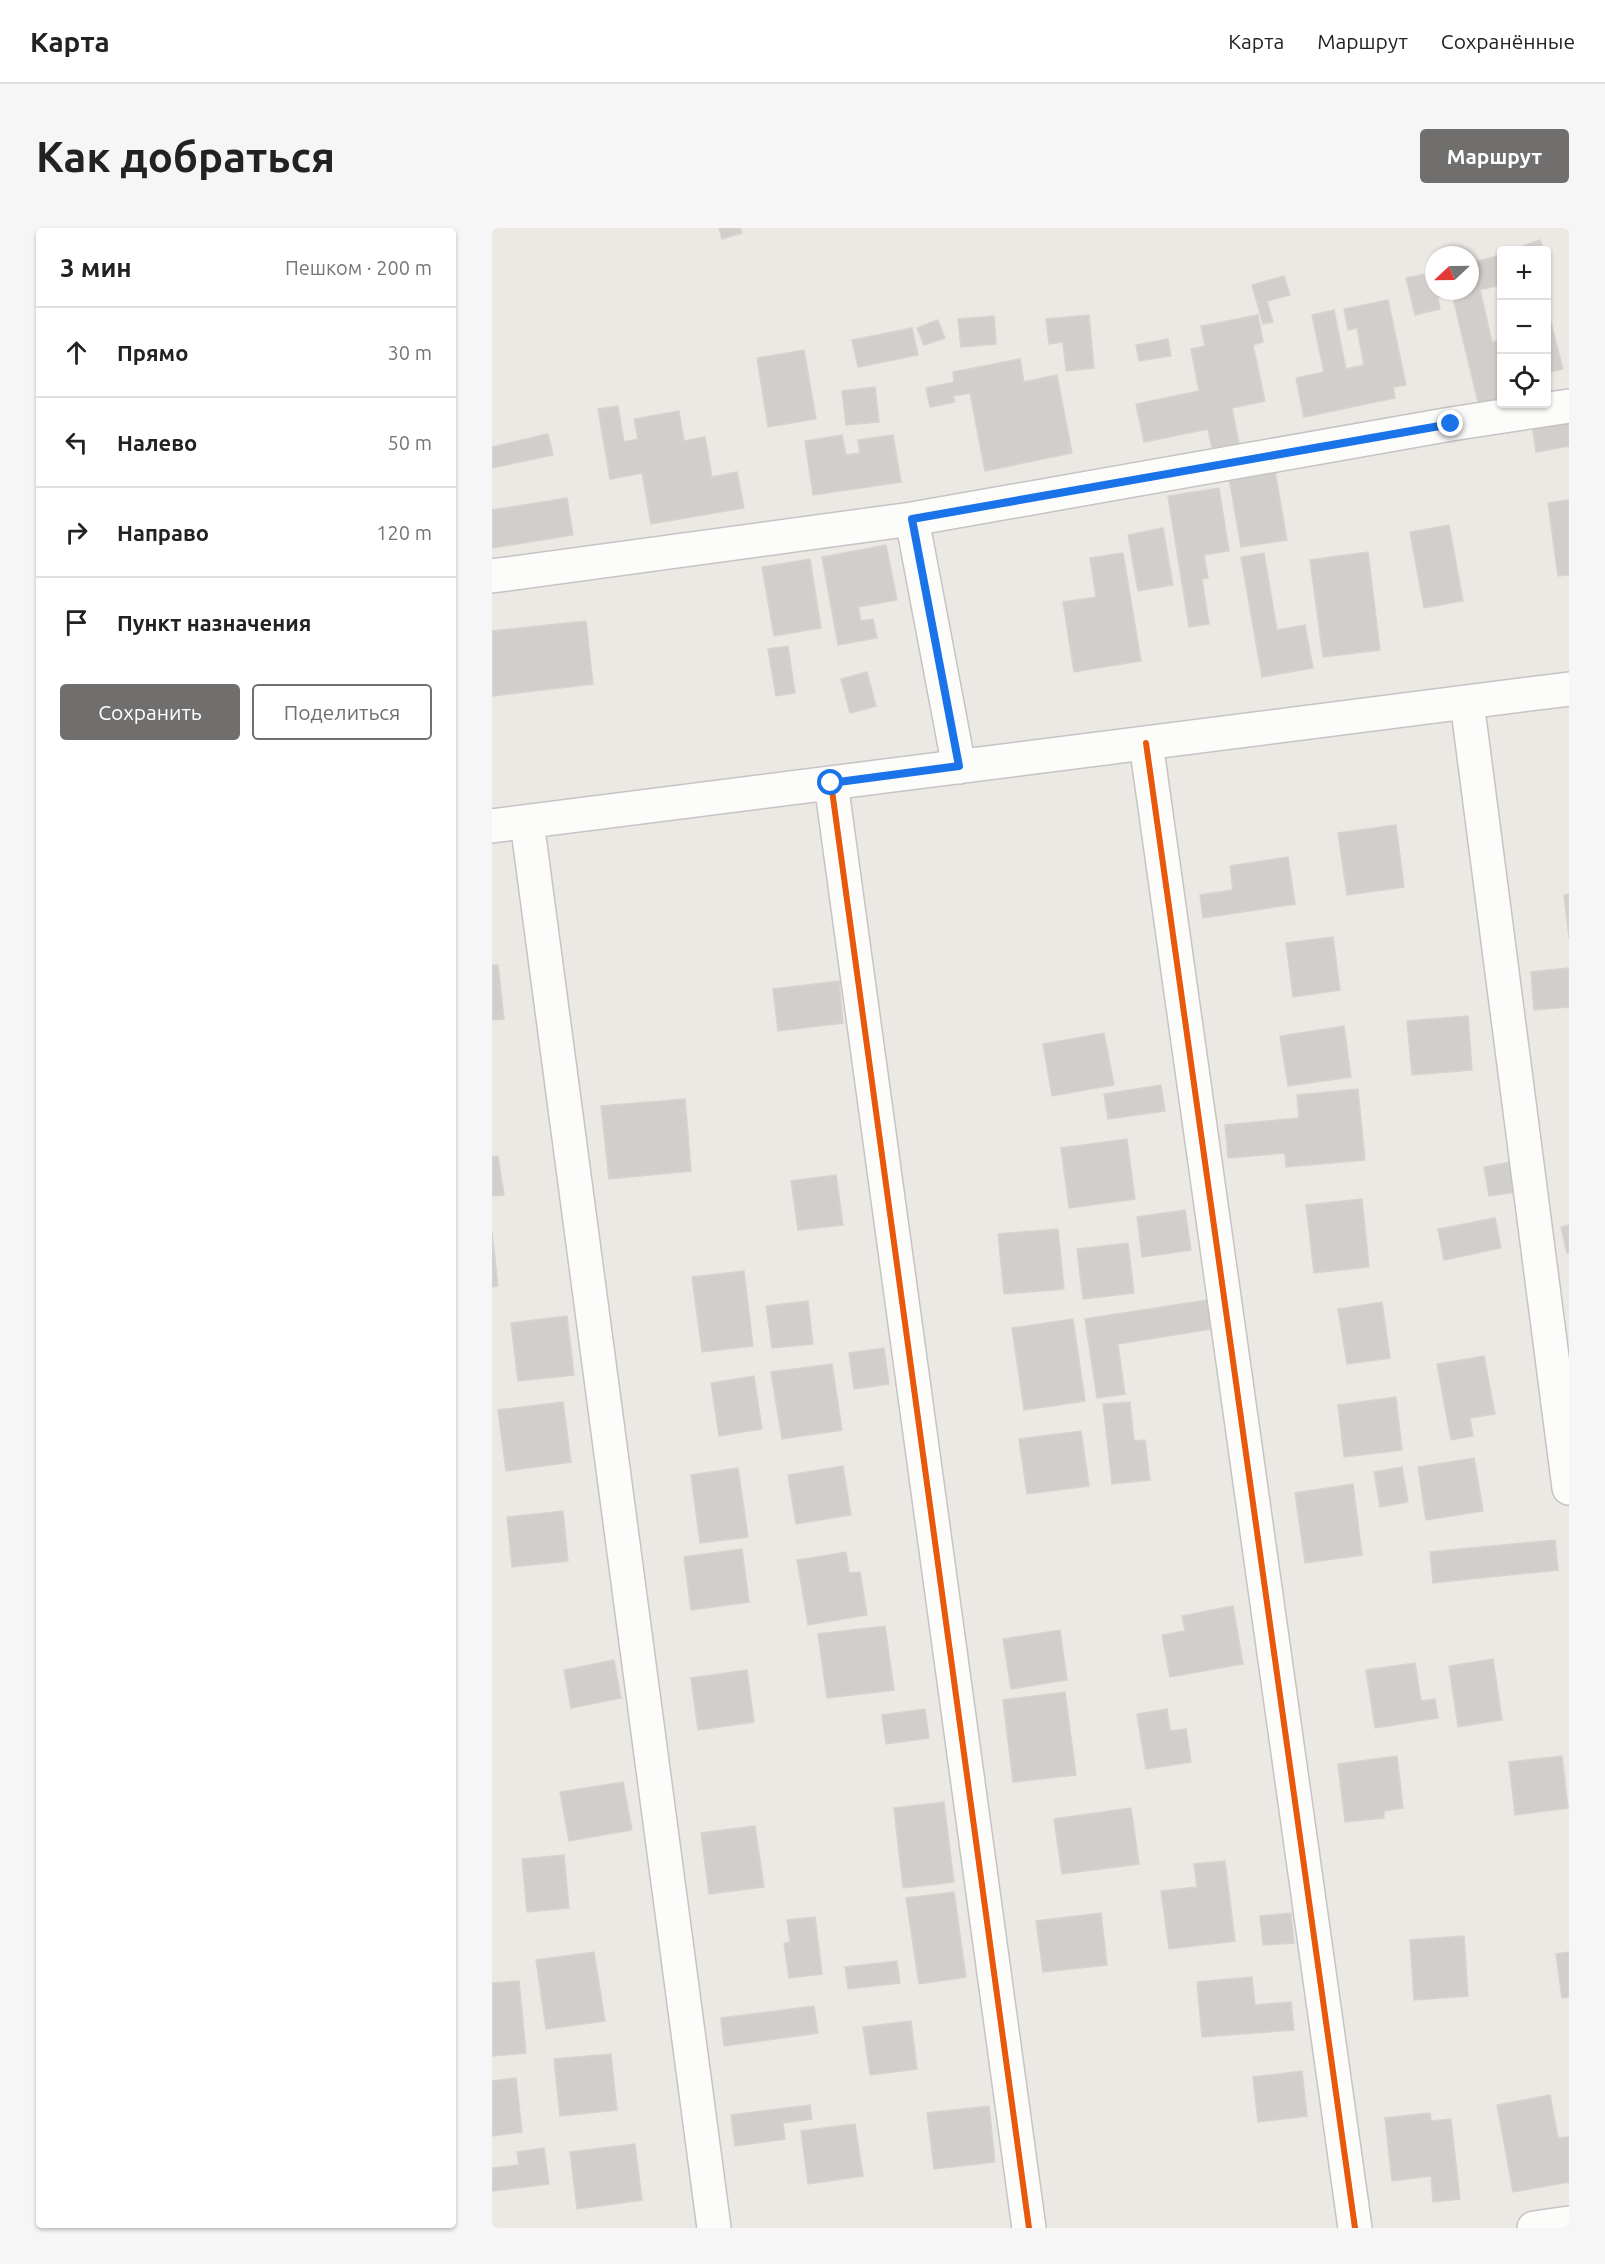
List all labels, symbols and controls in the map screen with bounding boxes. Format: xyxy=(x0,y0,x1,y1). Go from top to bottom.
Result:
text: Карта xyxy=(30,26,110,57)
text: Карта xyxy=(1228,29,1284,53)
text: Маршрут xyxy=(1317,29,1408,53)
text: Сохранённые xyxy=(1441,29,1575,53)
button: Маршрут xyxy=(1420,129,1569,183)
text: Как добраться xyxy=(36,133,335,180)
north arrow xyxy=(1425,246,1479,300)
map controls xyxy=(1497,246,1551,408)
button: + xyxy=(1497,246,1551,300)
text: 3 мин xyxy=(60,253,132,282)
text: Пешком · 200 m xyxy=(285,256,432,279)
button: − xyxy=(1497,300,1551,354)
icon: ahead xyxy=(60,336,93,369)
text: Прямо xyxy=(117,340,188,365)
text: 30 m xyxy=(388,341,432,364)
button: locate xyxy=(1497,354,1551,408)
route end xyxy=(1437,410,1463,436)
icon: left xyxy=(60,426,93,459)
text: Налево xyxy=(117,430,197,455)
text: 50 m xyxy=(388,431,432,454)
icon: right xyxy=(60,516,93,549)
text: Направо xyxy=(117,520,209,545)
text: 120 m xyxy=(376,521,432,544)
icon: arrive xyxy=(60,606,93,639)
text: Пункт назначения xyxy=(117,610,311,635)
button: Сохранить xyxy=(60,684,240,740)
button: Поделиться xyxy=(252,684,432,740)
route start xyxy=(817,769,843,795)

